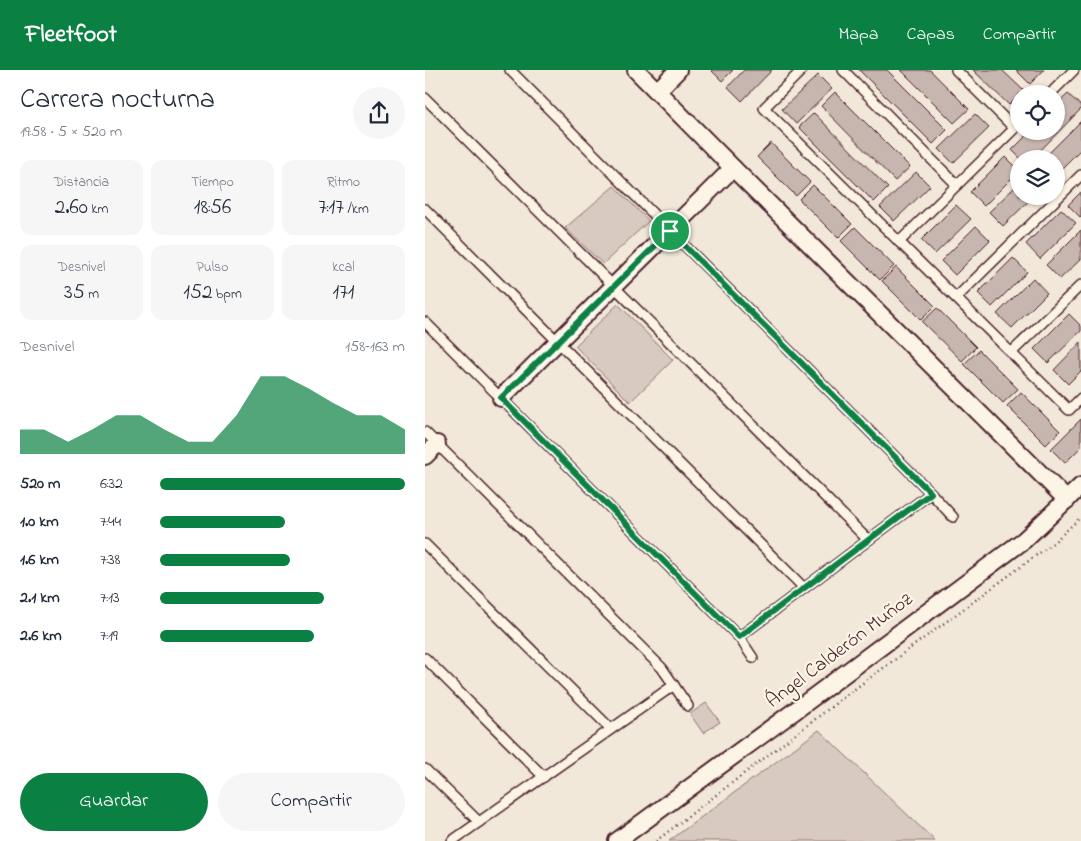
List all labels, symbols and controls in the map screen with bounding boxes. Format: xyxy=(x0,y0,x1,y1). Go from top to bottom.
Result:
text: Fleetfoot xyxy=(25,18,117,53)
text: Mapa xyxy=(838,22,879,48)
text: Capas xyxy=(907,22,955,48)
text: Compartir xyxy=(983,22,1056,48)
text: Carrera nocturna xyxy=(20,80,215,121)
map controls xyxy=(1010,85,1065,205)
button: locate xyxy=(1010,85,1065,140)
button: share xyxy=(353,87,405,139)
text: 19:58 · 5 × 520 m xyxy=(20,120,122,144)
button: layers xyxy=(1010,150,1065,205)
text: Distancia xyxy=(54,172,109,193)
text: Tiempo xyxy=(191,172,234,193)
text: Ritmo xyxy=(327,172,360,193)
text: 2.60 xyxy=(55,193,88,223)
text: 18:56 xyxy=(194,193,231,223)
text: 7:17 xyxy=(318,193,344,223)
text: km xyxy=(88,199,108,220)
text: /km xyxy=(344,199,369,220)
pin xyxy=(649,210,691,252)
icon: arrive xyxy=(656,217,684,245)
text: Desnivel xyxy=(58,257,105,278)
text: Pulso xyxy=(197,257,229,278)
text: kcal xyxy=(332,257,355,278)
text: 35 xyxy=(64,278,85,308)
text: 152 xyxy=(183,278,212,308)
text: 171 xyxy=(332,278,355,308)
text: m xyxy=(85,284,99,305)
text: bpm xyxy=(212,284,242,305)
text: Desnivel xyxy=(20,335,74,359)
text: 158–163 m xyxy=(345,335,405,359)
text: 520 m xyxy=(20,472,60,496)
text: 6:32 xyxy=(100,472,123,496)
text: 1.0 km xyxy=(20,510,59,534)
text: 7:44 xyxy=(100,510,121,534)
text: 1.6 km xyxy=(20,548,59,572)
text: 7:38 xyxy=(100,548,121,572)
text: 2.1 km xyxy=(20,586,60,610)
text: 7:13 xyxy=(100,586,120,610)
street label: Ángel Calderón Muñoz xyxy=(760,586,921,717)
text: 2.6 km xyxy=(20,624,62,648)
text: 7:19 xyxy=(100,624,118,648)
button: Guardar xyxy=(20,773,208,831)
button: Compartir xyxy=(218,773,405,831)

